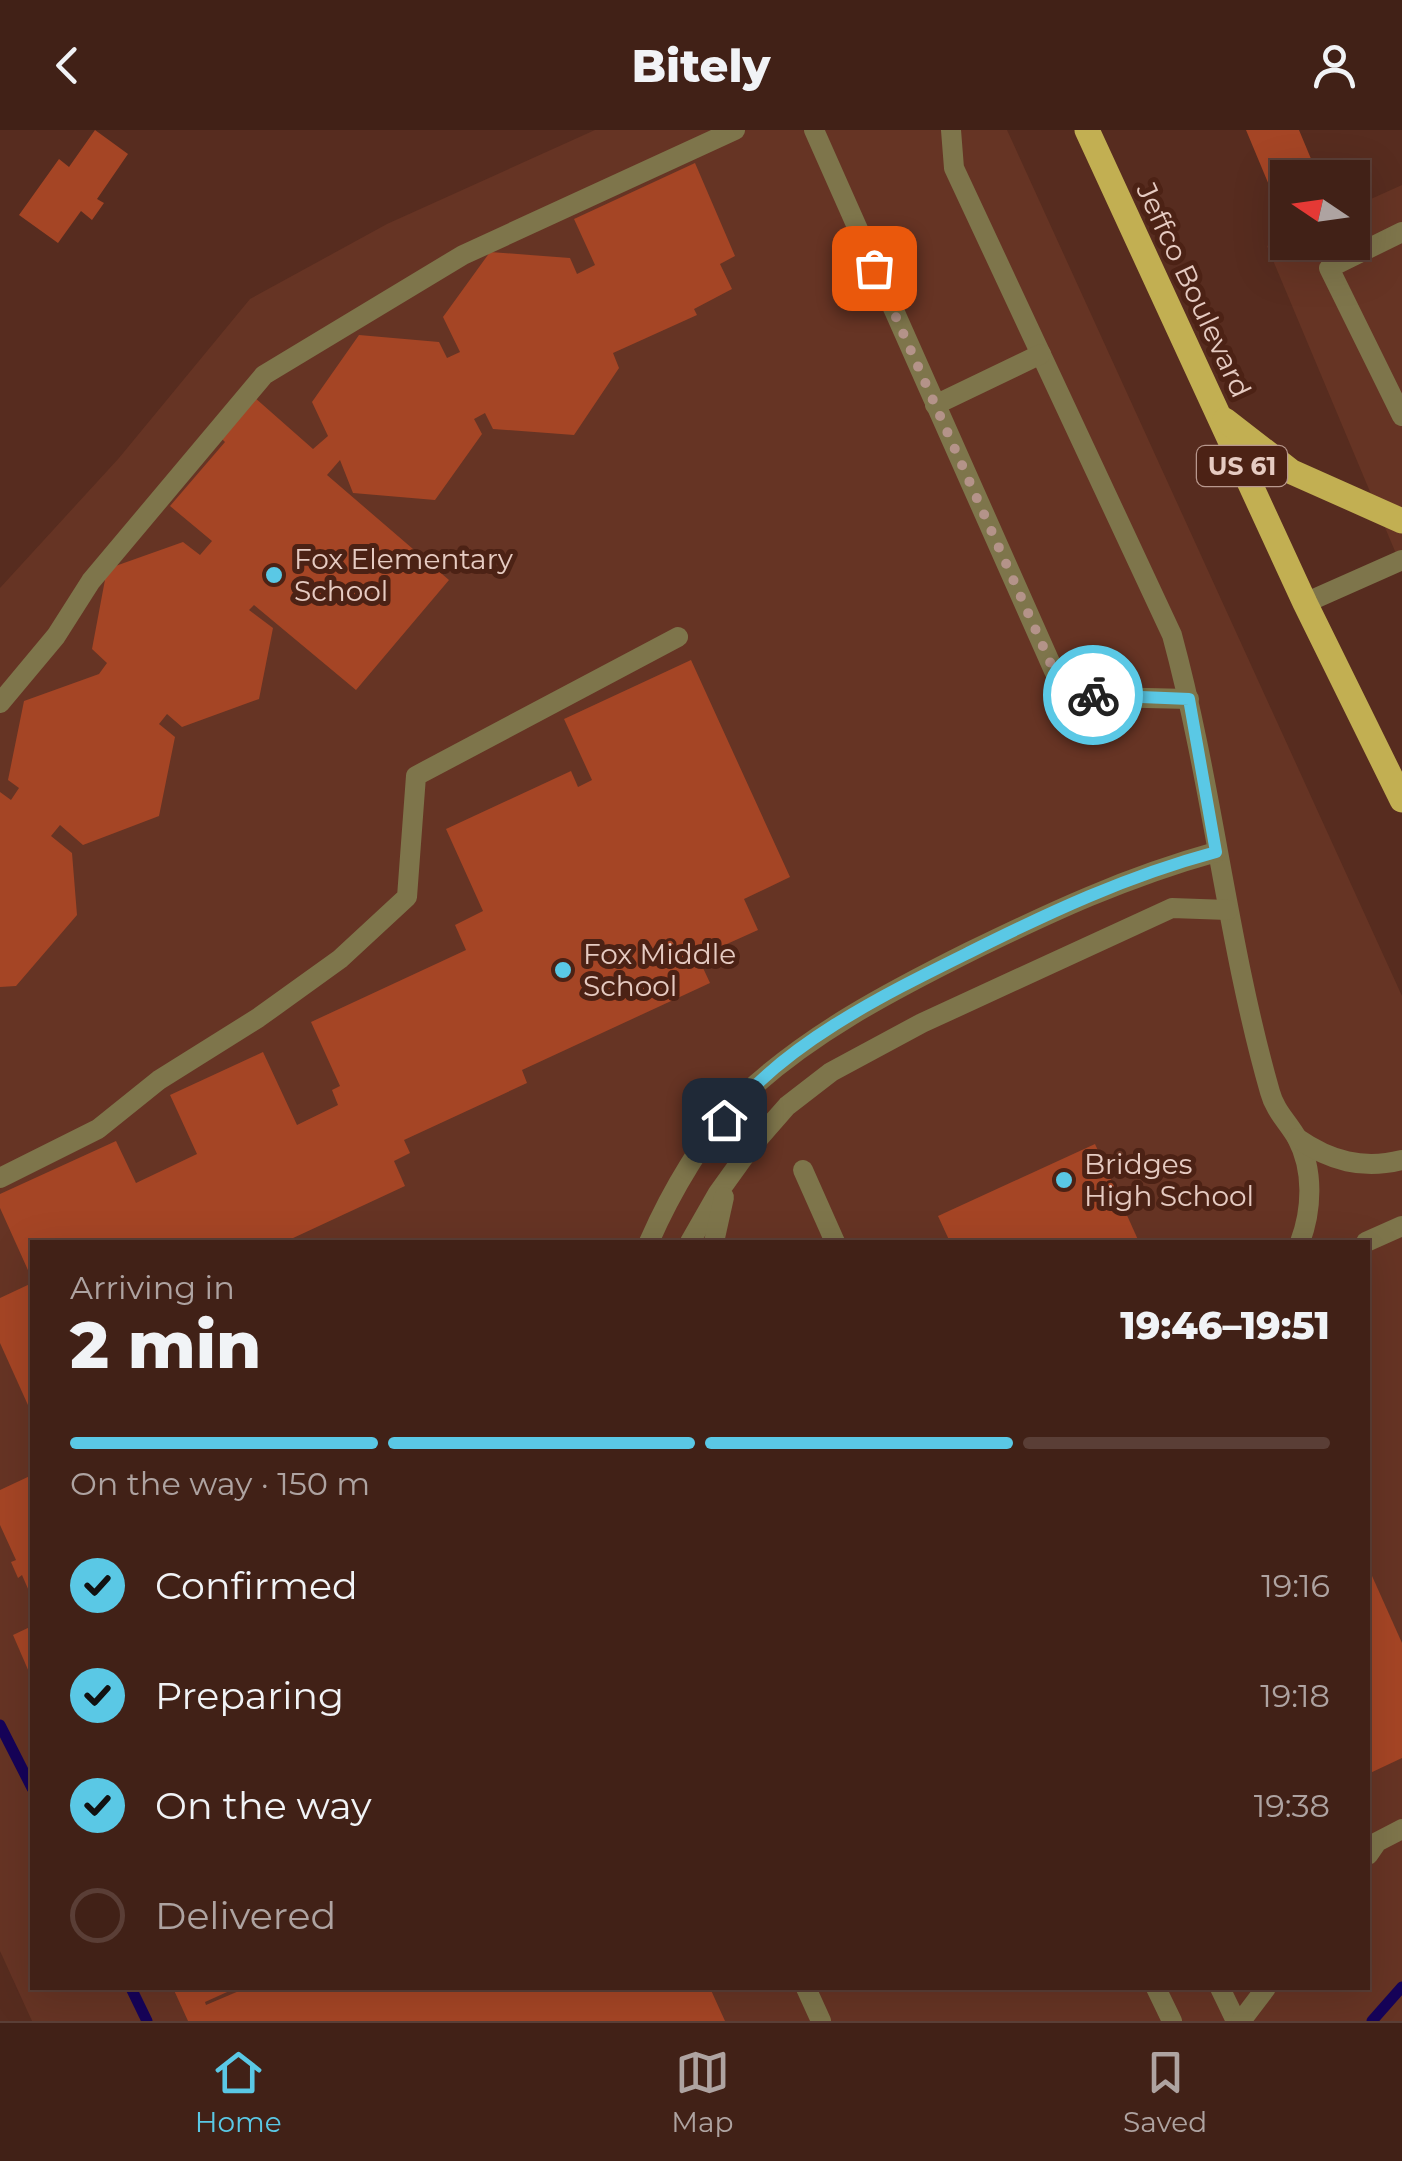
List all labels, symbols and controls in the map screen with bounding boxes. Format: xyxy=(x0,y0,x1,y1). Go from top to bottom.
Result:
icon: back xyxy=(40,38,95,93)
text: Bitely xyxy=(632,38,770,93)
icon: person xyxy=(1307,38,1362,93)
north arrow xyxy=(1270,160,1370,260)
map controls xyxy=(1270,160,1370,260)
street label: Jeffco Boulevard xyxy=(1129,176,1259,403)
pin xyxy=(832,226,917,311)
icon: bag xyxy=(847,241,902,296)
road number: US 61 xyxy=(1197,446,1287,486)
place label: Fox Elementary School xyxy=(294,542,514,608)
marker: Fox Elementary School xyxy=(263,564,285,586)
courier xyxy=(1043,645,1143,745)
icon: bike xyxy=(1066,668,1121,723)
place label: Fox Middle School xyxy=(583,937,736,1003)
marker: Fox Middle School xyxy=(552,959,574,981)
pin xyxy=(682,1078,767,1163)
icon: home xyxy=(697,1093,752,1148)
place label: Bridges High School xyxy=(1084,1147,1254,1213)
marker: Bridges High School xyxy=(1053,1169,1075,1191)
text: Arriving in xyxy=(70,1268,235,1307)
text: 19:46–19:51 xyxy=(1120,1302,1330,1349)
text: 2 min xyxy=(70,1305,261,1384)
text: On the way · 150 m xyxy=(70,1464,370,1503)
icon: check xyxy=(70,1558,125,1613)
text: Confirmed xyxy=(155,1562,358,1609)
text: 19:16 xyxy=(1261,1566,1330,1605)
icon: check xyxy=(70,1668,125,1723)
text: Preparing xyxy=(155,1672,344,1719)
text: 19:18 xyxy=(1260,1676,1330,1715)
icon: check xyxy=(70,1778,125,1833)
text: On the way xyxy=(155,1782,372,1829)
text: 19:38 xyxy=(1254,1786,1330,1825)
text: Delivered xyxy=(155,1892,336,1939)
tab: Home xyxy=(195,2045,282,2139)
tab: Map xyxy=(671,2045,734,2139)
tab: Saved xyxy=(1123,2045,1207,2139)

